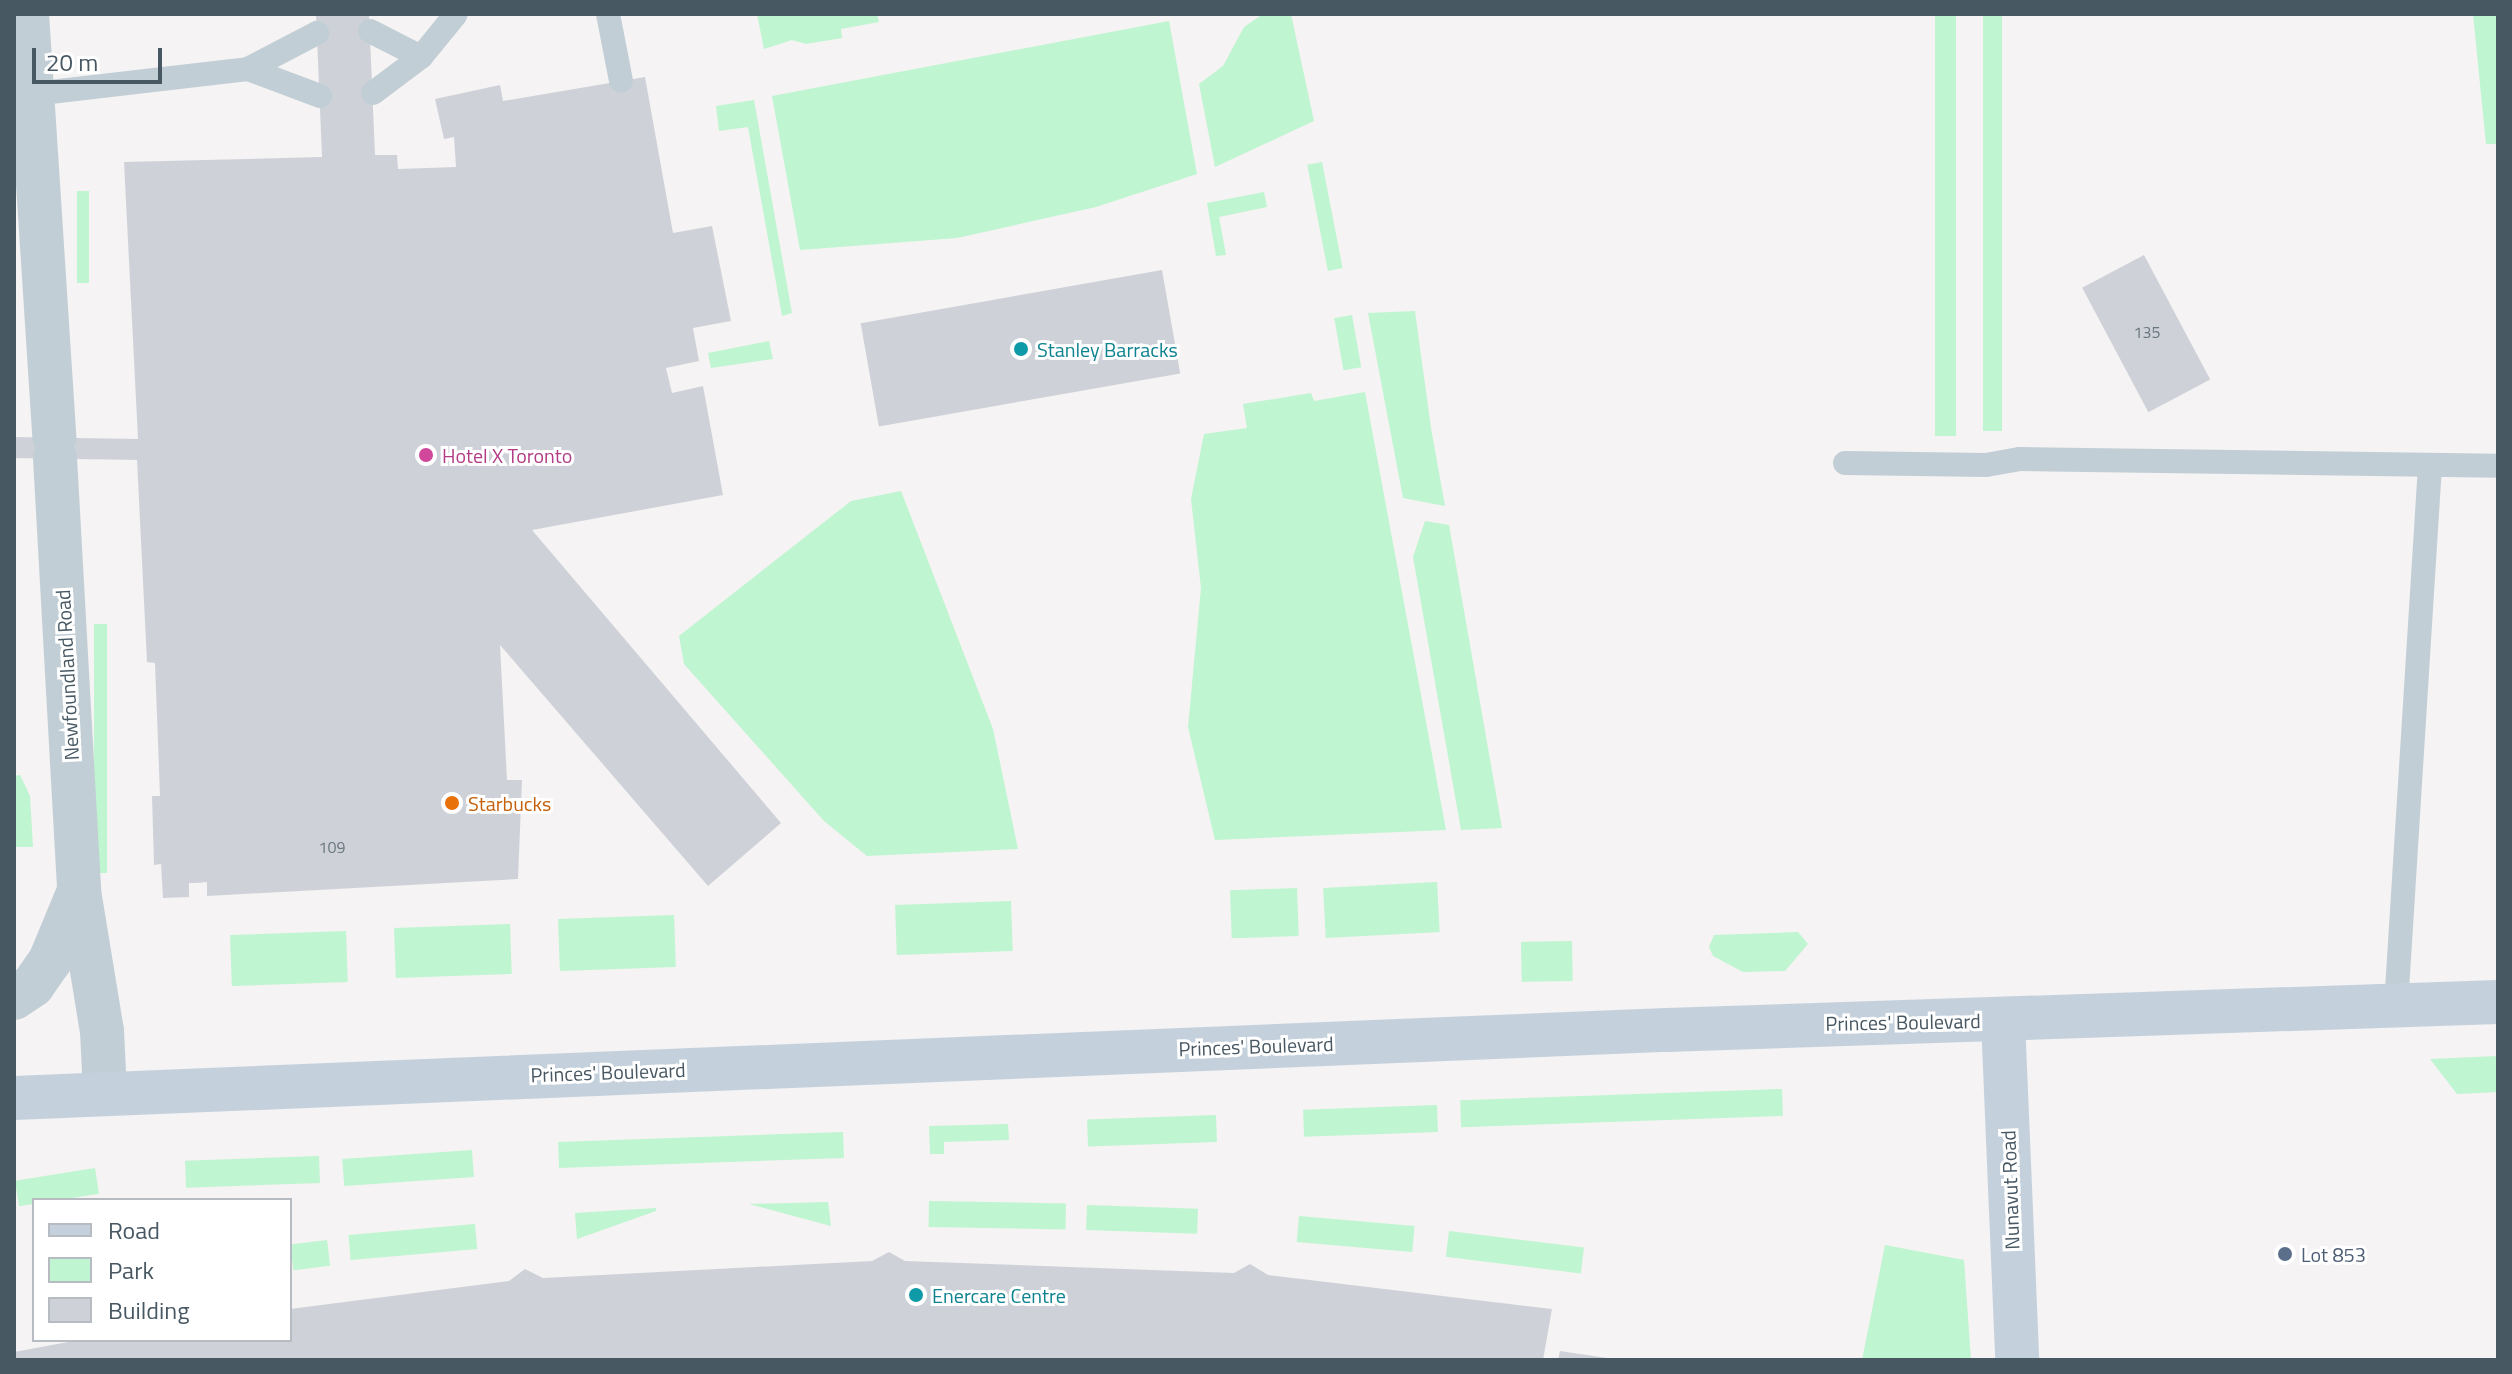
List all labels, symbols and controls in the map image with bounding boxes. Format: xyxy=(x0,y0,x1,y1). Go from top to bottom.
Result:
scale bar xyxy=(36,32,166,82)
text: 20 m xyxy=(46,44,98,80)
house number: 135 xyxy=(2134,322,2160,342)
place label: Stanley Barracks xyxy=(1037,337,1178,361)
marker: Stanley Barracks xyxy=(1012,340,1030,358)
place label: Hotel X Toronto xyxy=(442,443,572,467)
marker: Hotel X Toronto xyxy=(417,446,435,464)
street label: Newfoundland Road xyxy=(51,589,83,761)
place label: Starbucks xyxy=(468,791,551,815)
marker: Starbucks xyxy=(443,794,461,812)
house number: 109 xyxy=(319,837,345,857)
street label: Princes' Boulevard xyxy=(1825,1009,1981,1035)
street label: Princes' Boulevard xyxy=(1178,1031,1334,1061)
street label: Princes' Boulevard xyxy=(530,1057,686,1087)
street label: Nunavut Road xyxy=(1996,1130,2024,1250)
legend xyxy=(32,1198,292,1342)
text: Road xyxy=(108,1212,160,1248)
place label: Lot 853 xyxy=(2301,1242,2366,1266)
marker: Lot 853 xyxy=(2276,1245,2294,1263)
text: Park xyxy=(108,1252,154,1288)
place label: Enercare Centre xyxy=(932,1283,1066,1307)
marker: Enercare Centre xyxy=(907,1286,925,1304)
text: Building xyxy=(108,1292,190,1328)

